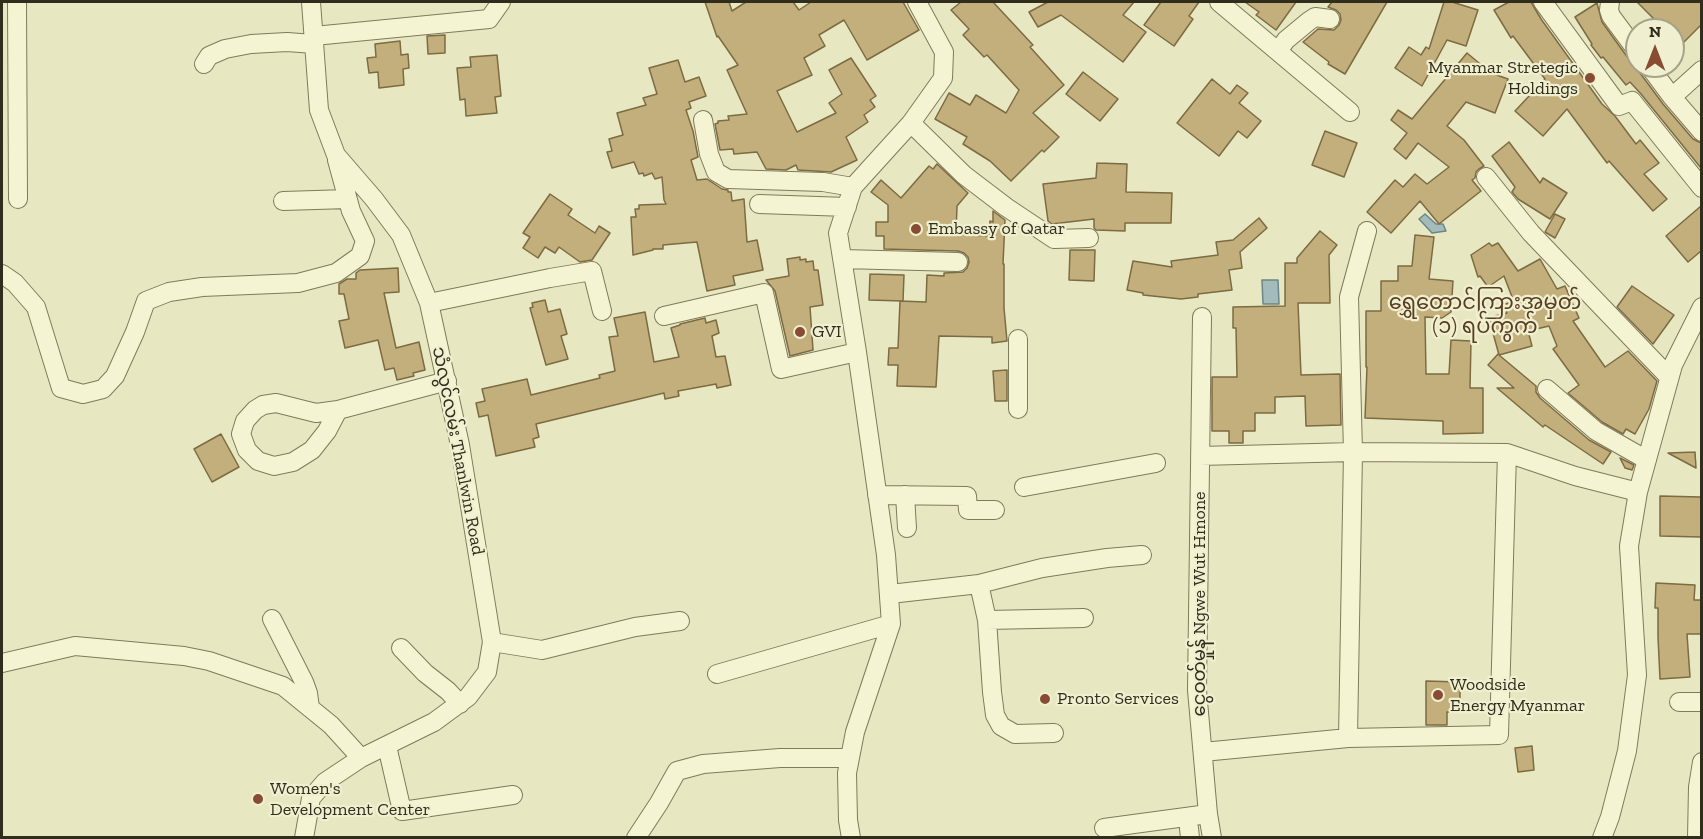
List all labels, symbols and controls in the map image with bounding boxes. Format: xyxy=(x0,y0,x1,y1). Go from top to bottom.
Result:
north arrow xyxy=(1625,18,1685,78)
text: N xyxy=(1649,22,1661,41)
place label: Myanmar Stretegic Holdings xyxy=(1428,57,1578,100)
marker: Myanmar Stretegic Holdings xyxy=(1583,71,1597,85)
place label: Embassy of Qatar xyxy=(928,218,1065,240)
marker: Embassy of Qatar xyxy=(909,222,923,236)
district label: ရွှေတောင်ကြားအမှတ် (၁) ရပ်ကွက် xyxy=(1389,290,1581,340)
place label: GVI xyxy=(812,321,842,343)
marker: GVI xyxy=(793,325,807,339)
street label: သံလွင်လမ်း Thanlwin Road xyxy=(427,345,489,557)
street label: ငွေဝတ်မှုန် Ngwe Wut Hmone xyxy=(1189,492,1211,716)
place label: Woodside Energy Myanmar xyxy=(1450,674,1585,716)
place label: Pronto Services xyxy=(1057,688,1179,710)
marker: Woodside Energy Myanmar xyxy=(1431,688,1445,702)
marker: Pronto Services xyxy=(1038,692,1052,706)
place label: Women's Development Center xyxy=(270,778,430,820)
marker: Women's Development Center xyxy=(251,792,265,806)

